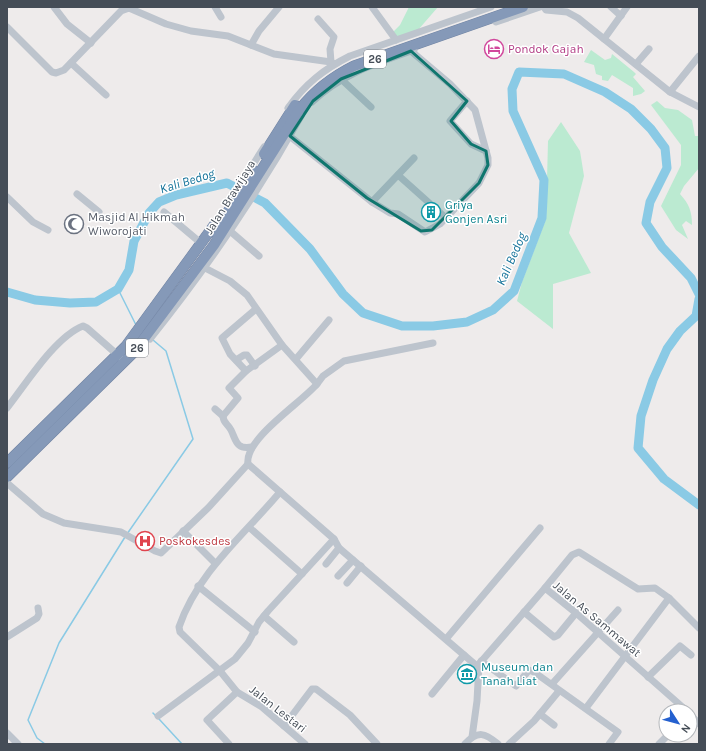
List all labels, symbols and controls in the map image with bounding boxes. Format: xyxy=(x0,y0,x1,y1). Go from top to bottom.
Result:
hotel icon: Pondok Gajah xyxy=(483,38,505,60)
place label: Pondok Gajah xyxy=(508,42,584,56)
road number: 26 xyxy=(364,50,386,68)
street label: Jalan Brawijaya xyxy=(202,157,258,237)
water label: Kali Bedog xyxy=(158,165,218,196)
place label: Griya Gonjen Asri xyxy=(445,198,508,226)
building icon: Griya Gonjen Asri xyxy=(420,201,442,223)
place label: Masjid Al Hikmah Wiworojati xyxy=(88,210,185,238)
mosque icon: Masjid Al Hikmah Wiworojati xyxy=(63,213,85,235)
water label: Kali Bedog xyxy=(493,229,530,288)
road number: 26 xyxy=(126,339,148,357)
hospital icon: Poskokesdes xyxy=(134,530,156,552)
place label: Poskokesdes xyxy=(159,534,231,548)
street label: Jalan As Sammawat xyxy=(550,578,644,660)
place label: Museum dan Tanah Liat xyxy=(481,660,553,688)
museum icon: Museum dan Tanah Liat xyxy=(456,663,478,685)
street label: Jalan Lestari xyxy=(247,682,309,736)
north arrow xyxy=(658,703,698,743)
text: N xyxy=(678,722,693,736)

